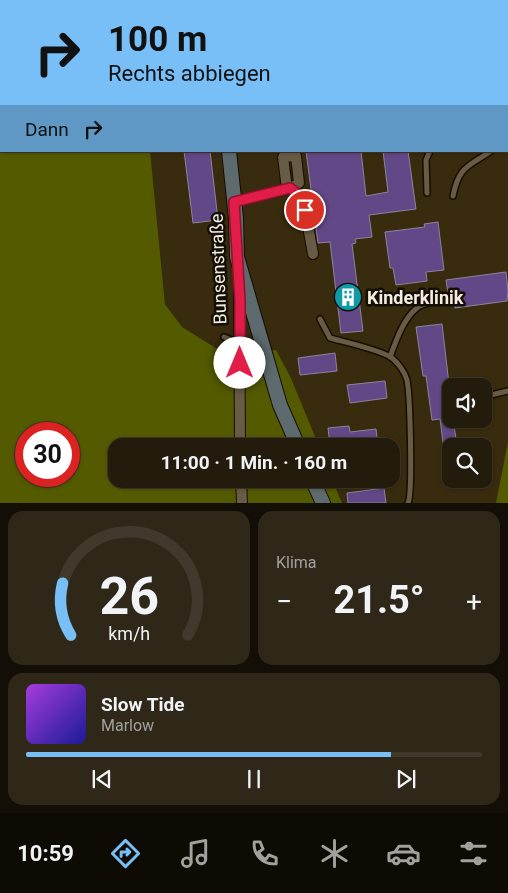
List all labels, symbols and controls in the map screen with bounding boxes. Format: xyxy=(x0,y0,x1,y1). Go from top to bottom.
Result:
text: 100 m xyxy=(108,19,207,60)
icon: right xyxy=(25,20,90,85)
text: Rechts abbiegen xyxy=(108,61,271,86)
icon: right xyxy=(79,115,107,143)
text: Dann xyxy=(25,118,69,141)
pin xyxy=(284,189,326,231)
icon: arrive xyxy=(291,196,319,224)
street label: Bunsenstraße xyxy=(206,213,230,325)
building icon: Kinderklinik xyxy=(333,282,363,312)
place label: Kinderklinik xyxy=(367,287,464,308)
position arrow xyxy=(213,336,265,388)
map controls xyxy=(442,378,492,488)
button: sound xyxy=(442,378,492,428)
speed limit sign: 30 xyxy=(15,422,80,487)
button: search xyxy=(442,438,492,488)
text: 11:00 · 1 Min. · 160 m xyxy=(161,451,347,474)
text: Klima xyxy=(276,553,317,572)
text: 26 xyxy=(99,566,159,627)
text: 21.5° xyxy=(333,578,425,622)
text: − xyxy=(276,585,292,618)
text: + xyxy=(466,585,482,618)
text: km/h xyxy=(108,623,150,644)
text: Slow Tide xyxy=(101,693,184,716)
text: Marlow xyxy=(101,716,154,735)
icon: previous xyxy=(88,765,116,793)
icon: pause xyxy=(240,765,268,793)
icon: next xyxy=(392,765,420,793)
icon: directions xyxy=(108,836,143,871)
icon: music xyxy=(178,836,213,871)
icon: phone xyxy=(247,836,282,871)
icon: climate xyxy=(317,836,352,871)
icon: car xyxy=(386,836,421,871)
icon: filters xyxy=(456,836,491,871)
text: 10:59 xyxy=(17,841,74,866)

